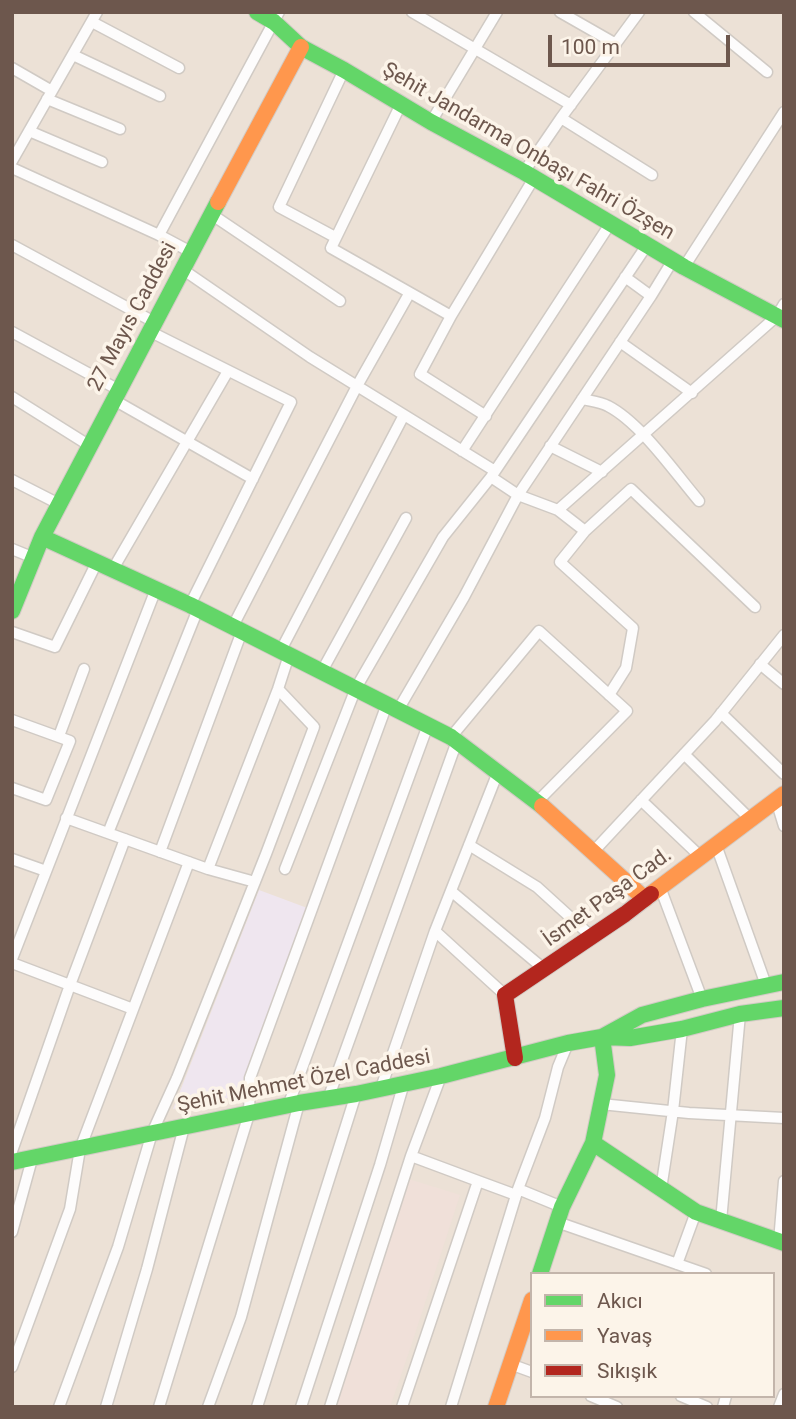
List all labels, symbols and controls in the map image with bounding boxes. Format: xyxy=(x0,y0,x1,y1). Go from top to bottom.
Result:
scale bar xyxy=(551,21,733,65)
text: 100 m xyxy=(561,35,620,59)
street label: Şehit Jandarma Onbaşı Fahri Özşen xyxy=(377,58,679,246)
street label: 27 Mayıs Caddesi xyxy=(83,238,183,396)
street label: İsmet Paşa Cad. xyxy=(539,843,677,953)
street label: Şehit Mehmet Özel Caddesi xyxy=(175,1045,433,1119)
legend xyxy=(530,1272,775,1398)
text: Akıcı xyxy=(597,1289,643,1313)
text: Yavaş xyxy=(597,1324,652,1348)
text: Sıkışık xyxy=(597,1359,657,1383)

